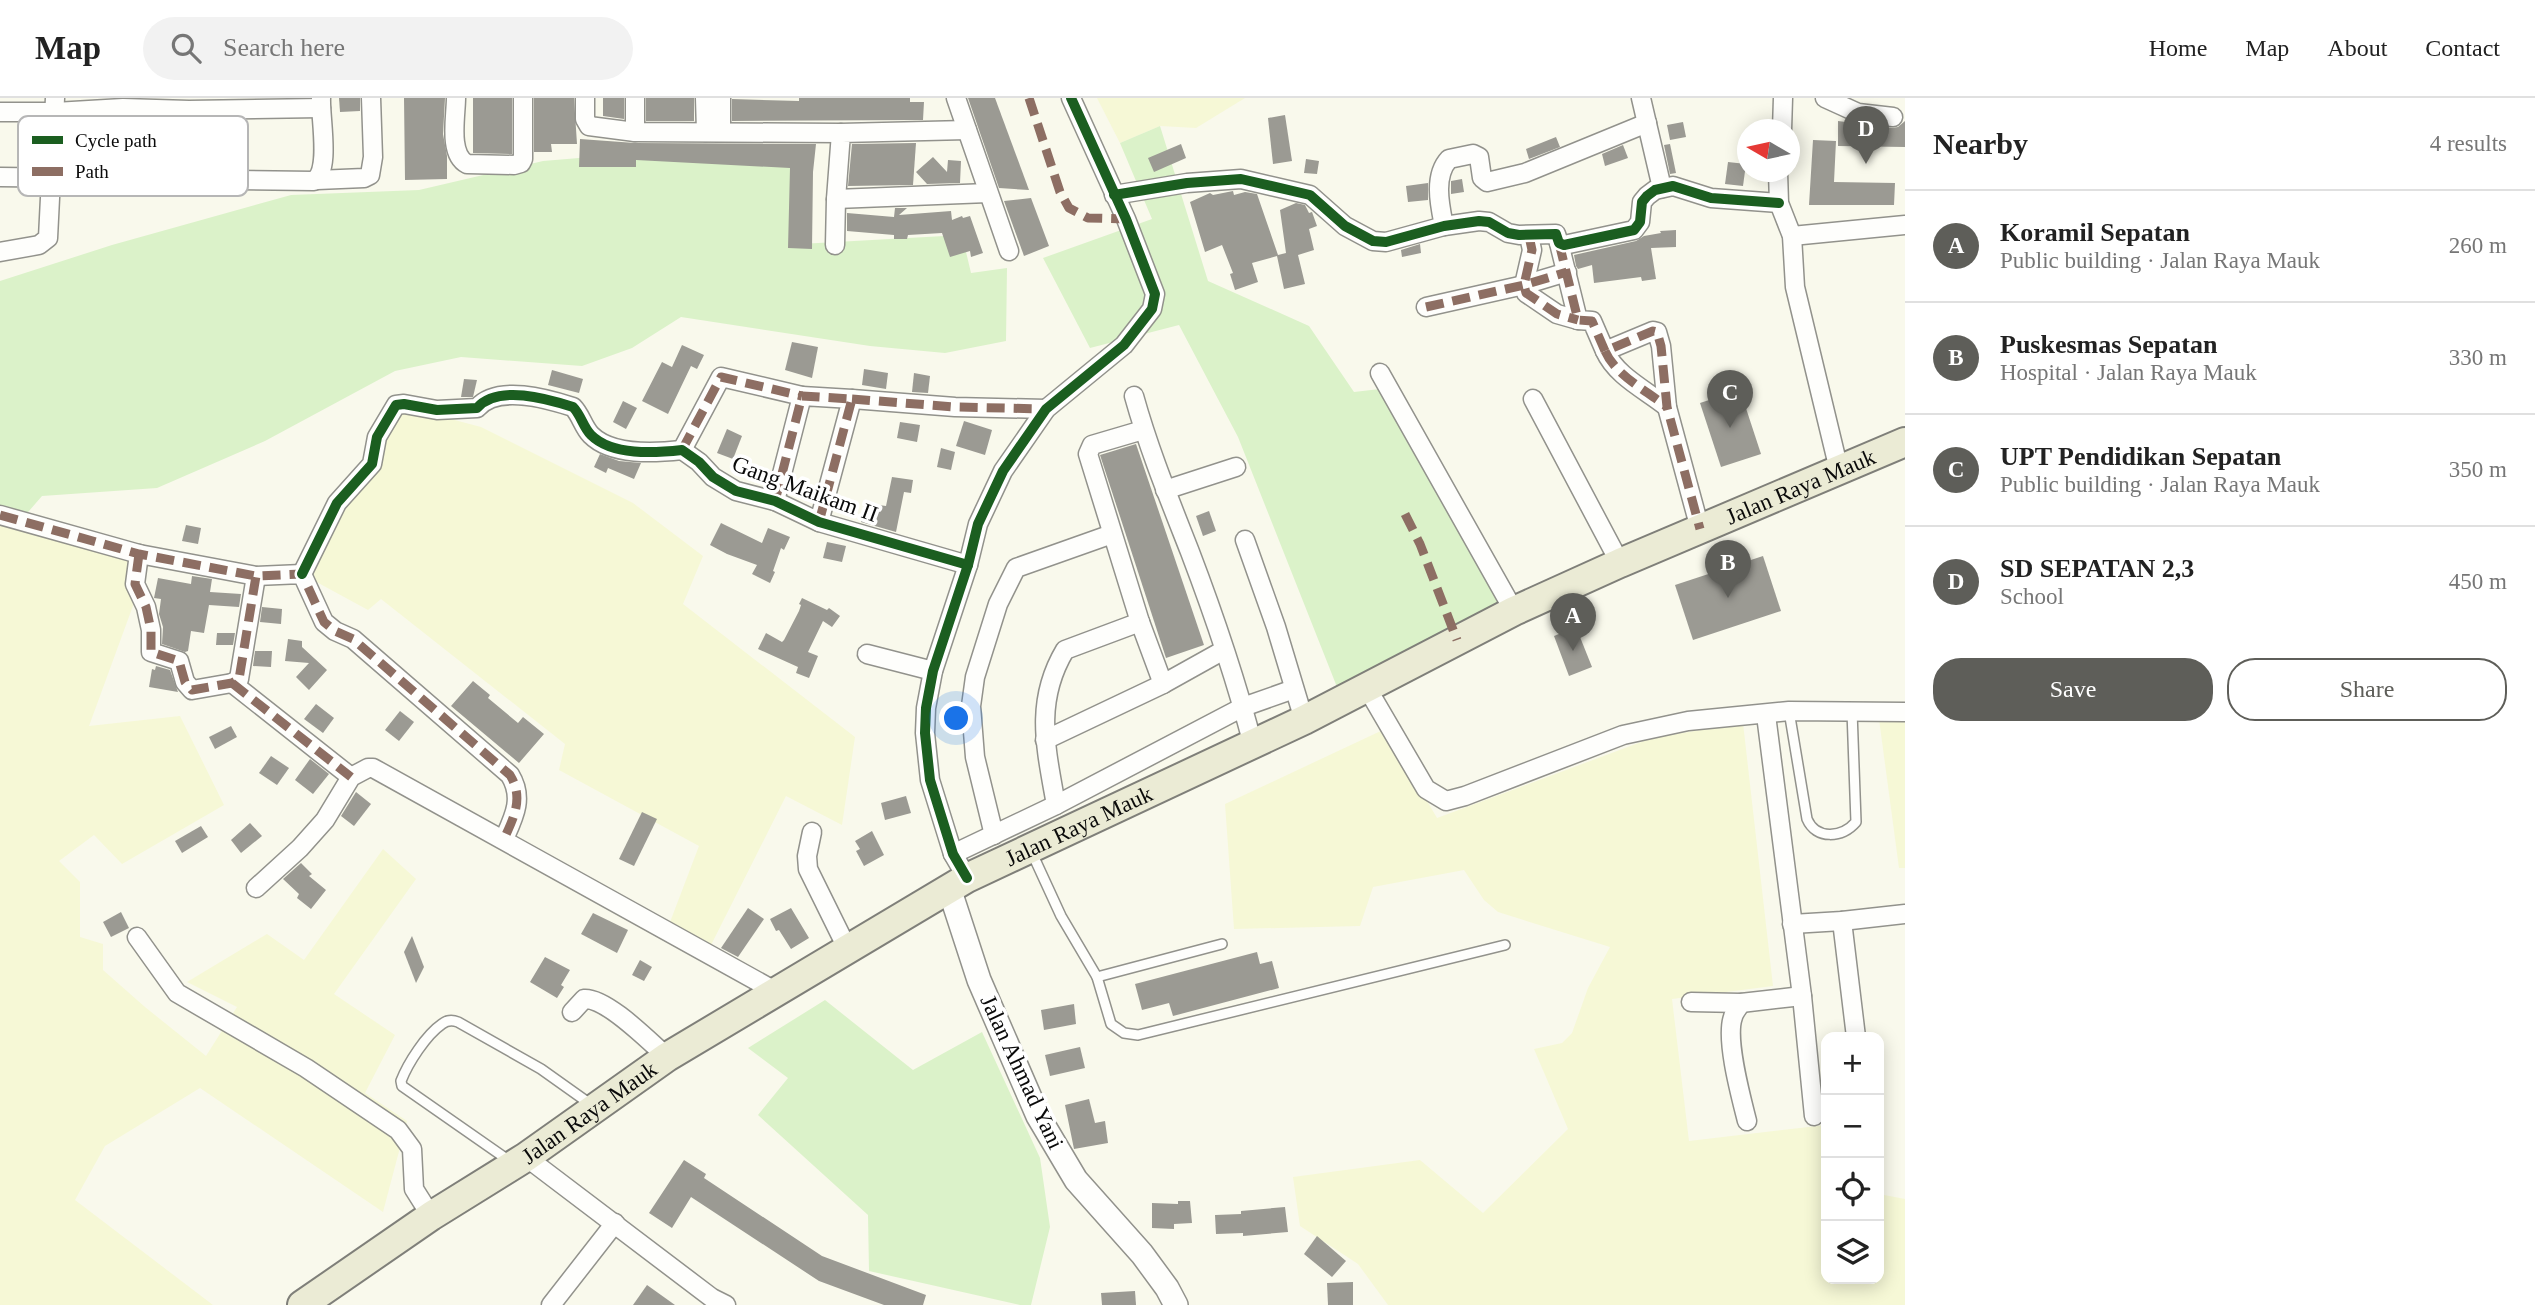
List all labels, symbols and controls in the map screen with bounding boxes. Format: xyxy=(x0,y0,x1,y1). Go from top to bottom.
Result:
search box xyxy=(143,17,633,80)
icon: search xyxy=(167,29,205,67)
text: Map xyxy=(35,30,101,66)
text: Search here xyxy=(223,33,345,62)
text: Home xyxy=(2149,35,2207,61)
text: Map xyxy=(2245,35,2289,61)
text: About xyxy=(2327,35,2387,61)
text: Contact xyxy=(2425,35,2500,61)
pin: D xyxy=(1843,106,1889,164)
legend xyxy=(18,116,248,196)
north arrow xyxy=(1737,119,1800,182)
text: Nearby xyxy=(1933,127,2028,160)
text: Cycle path xyxy=(75,130,157,151)
text: 4 results xyxy=(2430,131,2507,156)
text: Path xyxy=(75,161,109,182)
text: Koramil Sepatan xyxy=(2000,218,2190,247)
text: A xyxy=(1948,233,1964,258)
text: 260 m xyxy=(2449,233,2507,258)
text: Public building · Jalan Raya Mauk xyxy=(2000,248,2320,273)
text: Puskesmas Sepatan xyxy=(2000,330,2217,359)
text: B xyxy=(1948,345,1964,370)
text: 330 m xyxy=(2449,345,2507,370)
text: Hospital · Jalan Raya Mauk xyxy=(2000,360,2257,385)
pin: C xyxy=(1707,370,1753,428)
text: UPT Pendidikan Sepatan xyxy=(2000,442,2281,471)
street label: Jalan Raya Mauk xyxy=(1722,443,1879,529)
street label: Gang Maikam II xyxy=(729,451,881,527)
text: C xyxy=(1948,457,1964,482)
text: 350 m xyxy=(2449,457,2507,482)
text: Public building · Jalan Raya Mauk xyxy=(2000,472,2320,497)
pin: B xyxy=(1705,540,1751,598)
text: SD SEPATAN 2,3 xyxy=(2000,554,2194,583)
text: D xyxy=(1948,569,1964,594)
text: 450 m xyxy=(2449,569,2507,594)
text: School xyxy=(2000,584,2064,609)
pin: A xyxy=(1550,593,1596,651)
button: Save xyxy=(1933,658,2213,721)
button: Share xyxy=(2227,658,2507,721)
your location xyxy=(939,701,973,735)
street label: Jalan Raya Mauk xyxy=(1001,780,1157,871)
street label: Jalan Ahmad Yani xyxy=(975,991,1069,1153)
map controls xyxy=(1821,1032,1884,1284)
button: + xyxy=(1821,1032,1884,1095)
street label: Jalan Raya Mauk xyxy=(517,1056,662,1169)
button: − xyxy=(1821,1095,1884,1158)
button: locate xyxy=(1821,1158,1884,1221)
button: layers xyxy=(1821,1221,1884,1284)

